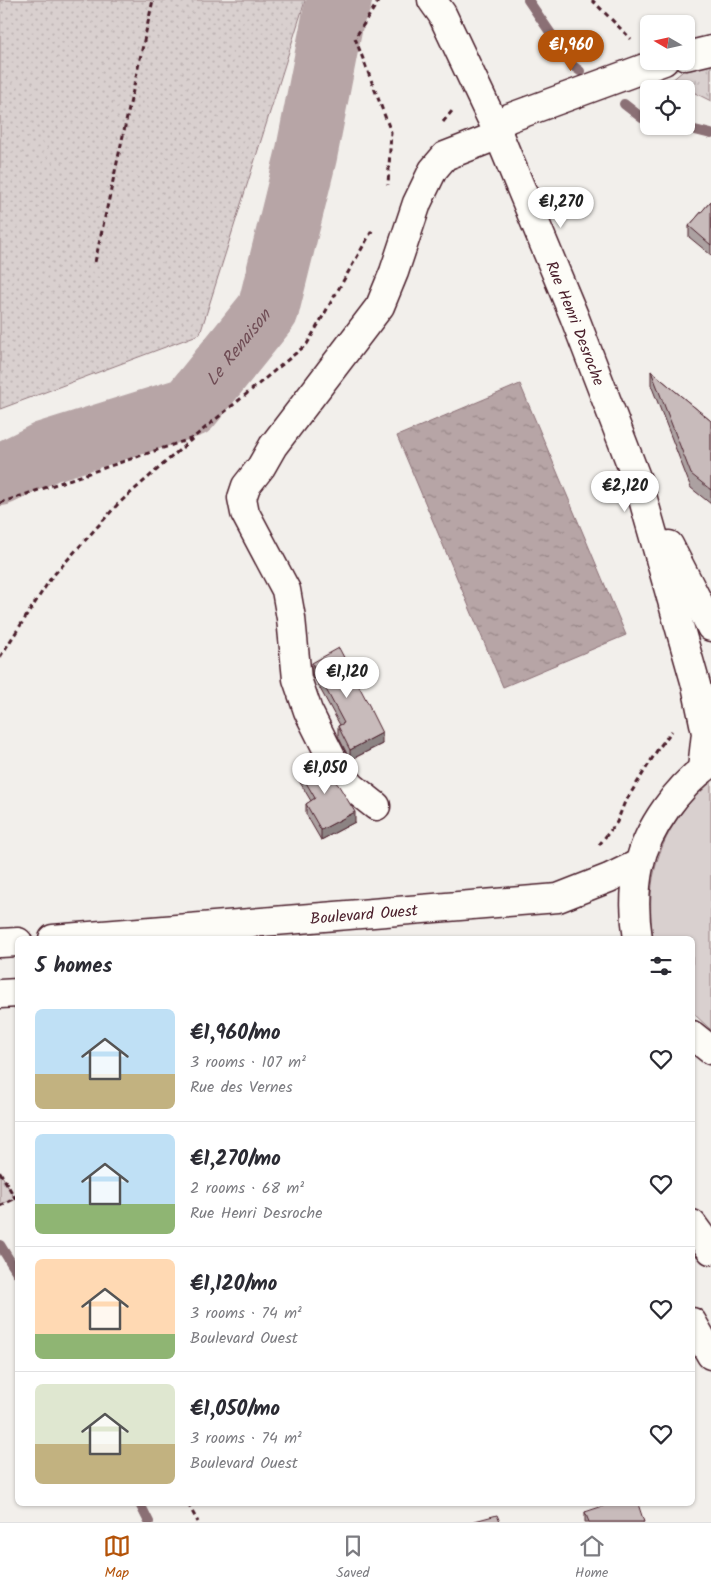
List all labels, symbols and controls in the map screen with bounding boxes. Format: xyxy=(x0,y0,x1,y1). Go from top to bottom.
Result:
north arrow xyxy=(640,15,695,70)
map controls xyxy=(640,15,695,135)
pin: €1,960 xyxy=(530,30,612,72)
text: €1,960 xyxy=(549,33,593,58)
button: locate xyxy=(640,80,695,135)
pin: €1,270 xyxy=(520,186,602,229)
text: €1,270 xyxy=(539,190,583,215)
street label: Rue Henri Desroche xyxy=(538,257,611,390)
water label: Le Renaison xyxy=(199,302,280,393)
pin: €2,120 xyxy=(584,470,666,513)
text: €2,120 xyxy=(602,474,648,499)
pin: €1,120 xyxy=(306,656,388,699)
text: €1,120 xyxy=(326,660,368,685)
pin: €1,050 xyxy=(284,752,366,795)
text: €1,050 xyxy=(303,756,347,781)
street label: Boulevard Ouest xyxy=(309,898,420,932)
text: 5 homes xyxy=(35,950,112,983)
icon: filters xyxy=(647,952,675,980)
text: €1,960/mo xyxy=(190,1017,281,1050)
icon: home xyxy=(75,1029,135,1089)
icon: heart xyxy=(647,1045,675,1073)
text: 3 rooms · 107 m² xyxy=(190,1050,306,1075)
text: Rue des Vernes xyxy=(190,1075,293,1100)
text: €1,270/mo xyxy=(190,1143,281,1176)
icon: home xyxy=(75,1154,135,1214)
icon: heart xyxy=(647,1170,675,1198)
text: 2 rooms · 68 m² xyxy=(190,1176,304,1201)
text: Rue Henri Desroche xyxy=(190,1201,322,1226)
text: €1,120/mo xyxy=(190,1268,277,1301)
icon: home xyxy=(75,1279,135,1339)
icon: heart xyxy=(647,1295,675,1323)
text: 3 rooms · 74 m² xyxy=(190,1301,302,1326)
text: Boulevard Ouest xyxy=(190,1326,298,1351)
text: €1,050/mo xyxy=(190,1393,280,1426)
icon: home xyxy=(75,1404,135,1464)
icon: heart xyxy=(647,1420,675,1448)
text: 3 rooms · 74 m² xyxy=(190,1426,302,1451)
text: Boulevard Ouest xyxy=(190,1451,298,1476)
tab: Map xyxy=(103,1532,131,1584)
tab: Saved xyxy=(336,1532,370,1584)
tab: Home xyxy=(575,1532,608,1584)

